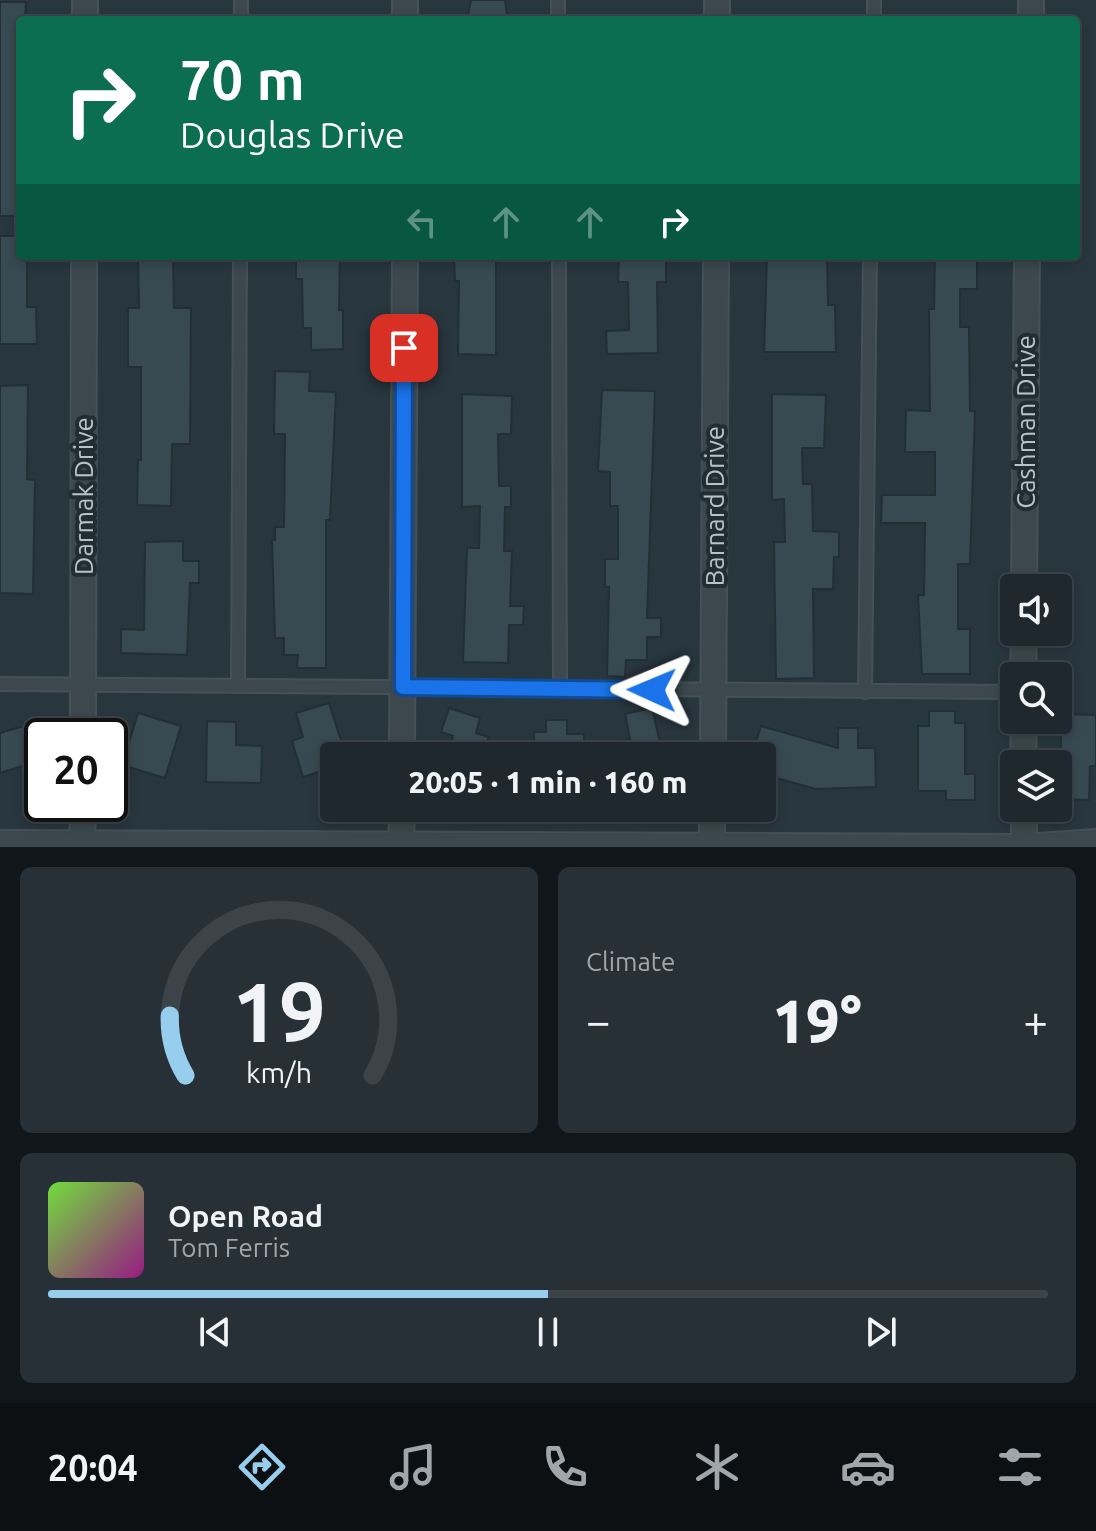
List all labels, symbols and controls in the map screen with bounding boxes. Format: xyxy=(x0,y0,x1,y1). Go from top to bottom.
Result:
icon: right xyxy=(48,48,152,152)
text: 70 m xyxy=(180,48,305,111)
text: Douglas Drive xyxy=(180,114,405,155)
icon: left xyxy=(400,200,444,244)
icon: ahead xyxy=(484,200,528,244)
icon: ahead xyxy=(568,200,612,244)
icon: right xyxy=(652,200,696,244)
pin xyxy=(370,314,438,382)
icon: arrive xyxy=(382,326,426,370)
street label: Cashman Drive xyxy=(1011,335,1040,509)
street label: Darmak Drive xyxy=(69,417,98,575)
street label: Barnard Drive xyxy=(700,426,729,586)
map controls xyxy=(1000,574,1072,822)
button: sound xyxy=(1000,574,1072,646)
position arrow xyxy=(610,648,694,732)
button: search xyxy=(1000,662,1072,734)
speed limit sign: 20 xyxy=(24,718,128,822)
button: layers xyxy=(1000,750,1072,822)
text: 20:05 · 1 min · 160 m xyxy=(409,765,687,799)
text: Climate xyxy=(586,947,675,976)
text: 19 xyxy=(232,964,326,1058)
text: 19° xyxy=(772,987,862,1054)
text: − xyxy=(586,996,611,1045)
text: + xyxy=(1023,996,1048,1045)
text: km/h xyxy=(246,1056,312,1088)
text: Open Road xyxy=(168,1199,323,1233)
text: Tom Ferris xyxy=(168,1233,290,1262)
icon: previous xyxy=(193,1310,237,1354)
icon: pause xyxy=(526,1310,570,1354)
icon: next xyxy=(859,1310,903,1354)
icon: directions xyxy=(234,1439,290,1495)
icon: music xyxy=(385,1439,441,1495)
icon: phone xyxy=(537,1439,593,1495)
icon: climate xyxy=(689,1439,745,1495)
icon: car xyxy=(840,1439,896,1495)
icon: filters xyxy=(992,1439,1048,1495)
text: 20:04 xyxy=(48,1447,138,1488)

